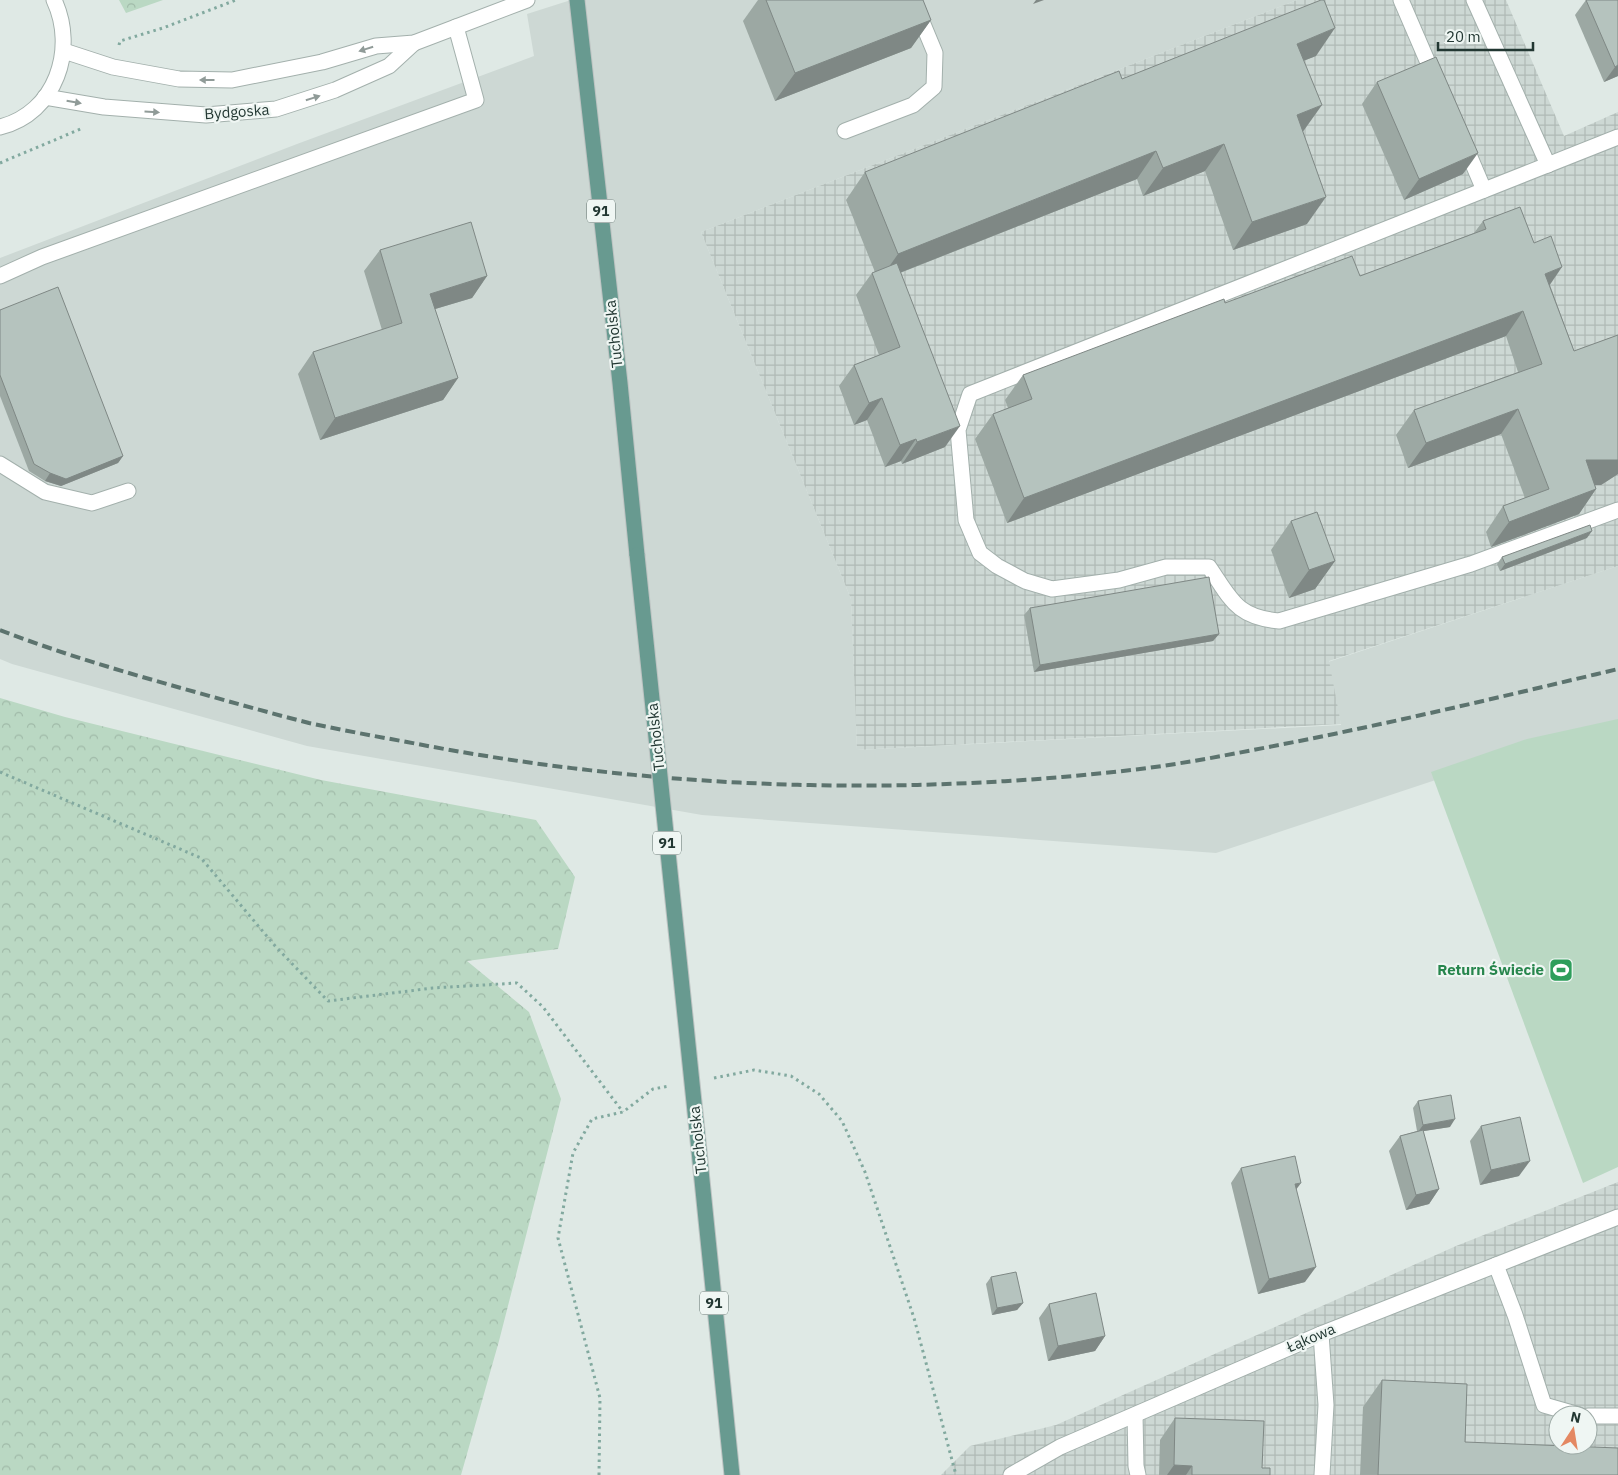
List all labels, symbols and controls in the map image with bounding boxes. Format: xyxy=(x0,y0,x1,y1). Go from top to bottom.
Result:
scale bar xyxy=(1438,20,1533,52)
text: 20 m xyxy=(1446,27,1481,46)
one-way arrow xyxy=(358,45,373,53)
one-way arrow xyxy=(199,76,215,84)
one-way arrow xyxy=(305,93,320,101)
one-way arrow xyxy=(67,99,83,107)
street label: Bydgoska xyxy=(204,100,270,123)
one-way arrow xyxy=(144,108,160,116)
road number: 91 xyxy=(587,200,615,222)
street label: Tucholska xyxy=(600,299,627,369)
street label: Tucholska xyxy=(642,702,669,772)
road number: 91 xyxy=(653,831,681,854)
sports icon: Return Świecie xyxy=(1548,957,1574,983)
place label: Return Świecie xyxy=(1437,960,1544,979)
street label: Tucholska xyxy=(684,1105,711,1175)
road number: 91 xyxy=(700,1292,728,1315)
street label: Łąkowa xyxy=(1283,1319,1338,1357)
north arrow xyxy=(1548,1405,1598,1455)
text: N xyxy=(1569,1407,1583,1427)

